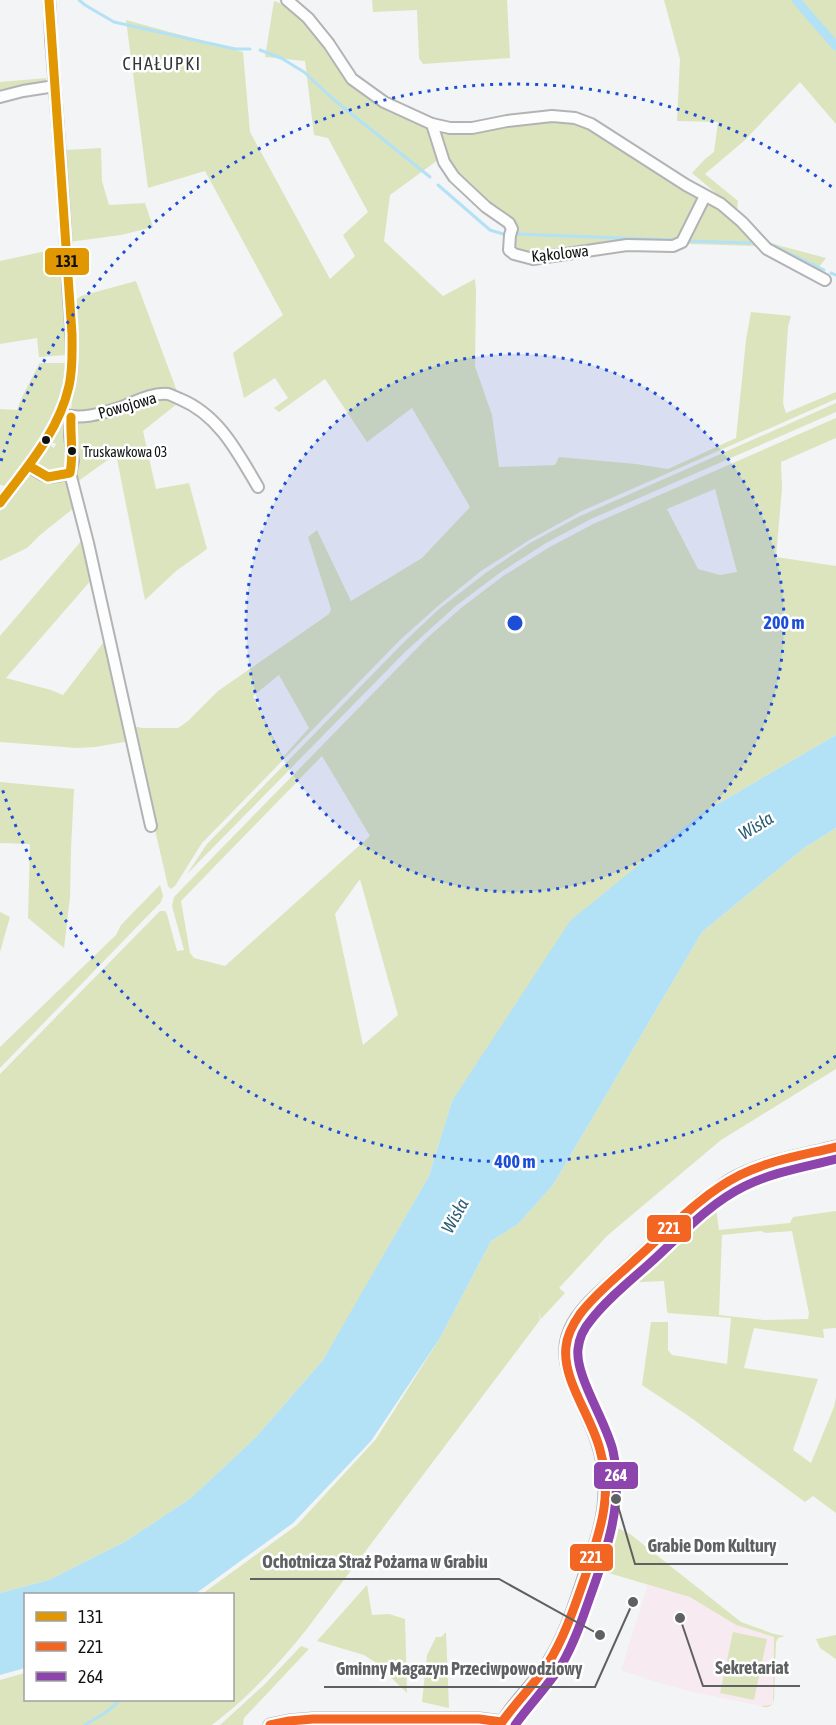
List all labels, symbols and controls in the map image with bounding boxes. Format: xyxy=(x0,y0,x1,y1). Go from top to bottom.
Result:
district label: CHAŁUPKI xyxy=(122,53,202,74)
street label: Kąkolowa xyxy=(530,241,590,266)
line badge: 131 xyxy=(44,247,90,276)
text: 131 xyxy=(56,252,79,270)
street label: Powojowa xyxy=(96,388,159,423)
unlabelled marker xyxy=(40,434,52,446)
place label: Truskawkowa 03 xyxy=(83,444,167,460)
marker: Truskawkowa 03 xyxy=(66,445,78,457)
text: 200 m xyxy=(764,612,804,633)
centre of rings xyxy=(505,613,525,633)
water label: Wisła xyxy=(735,807,777,844)
text: 400 m xyxy=(494,1151,535,1172)
water label: Wisła xyxy=(437,1194,473,1237)
line badge: 221 xyxy=(646,1214,692,1243)
text: 221 xyxy=(658,1219,681,1237)
line badge: 264 xyxy=(593,1461,639,1490)
text: 264 xyxy=(605,1466,628,1484)
callout: Grabie Dom Kultury xyxy=(635,1528,788,1564)
text: Grabie Dom Kultury xyxy=(648,1535,777,1556)
callout: Ochotnicza Straż Pożarna w Grabiu xyxy=(250,1543,499,1579)
line badge: 221 xyxy=(569,1543,614,1572)
text: 221 xyxy=(580,1548,603,1566)
text: Ochotnicza Straż Pożarna w Grabiu xyxy=(262,1551,488,1572)
legend xyxy=(24,1593,234,1701)
text: 131 xyxy=(78,1606,103,1627)
text: 221 xyxy=(78,1636,103,1657)
callout: Sekretariat xyxy=(703,1650,800,1686)
callout: Gminny Magazyn Przeciwpowodziowy xyxy=(324,1651,595,1687)
text: Sekretariat xyxy=(715,1657,790,1678)
text: Gminny Magazyn Przeciwpowodziowy xyxy=(336,1658,583,1679)
text: 264 xyxy=(78,1666,103,1687)

